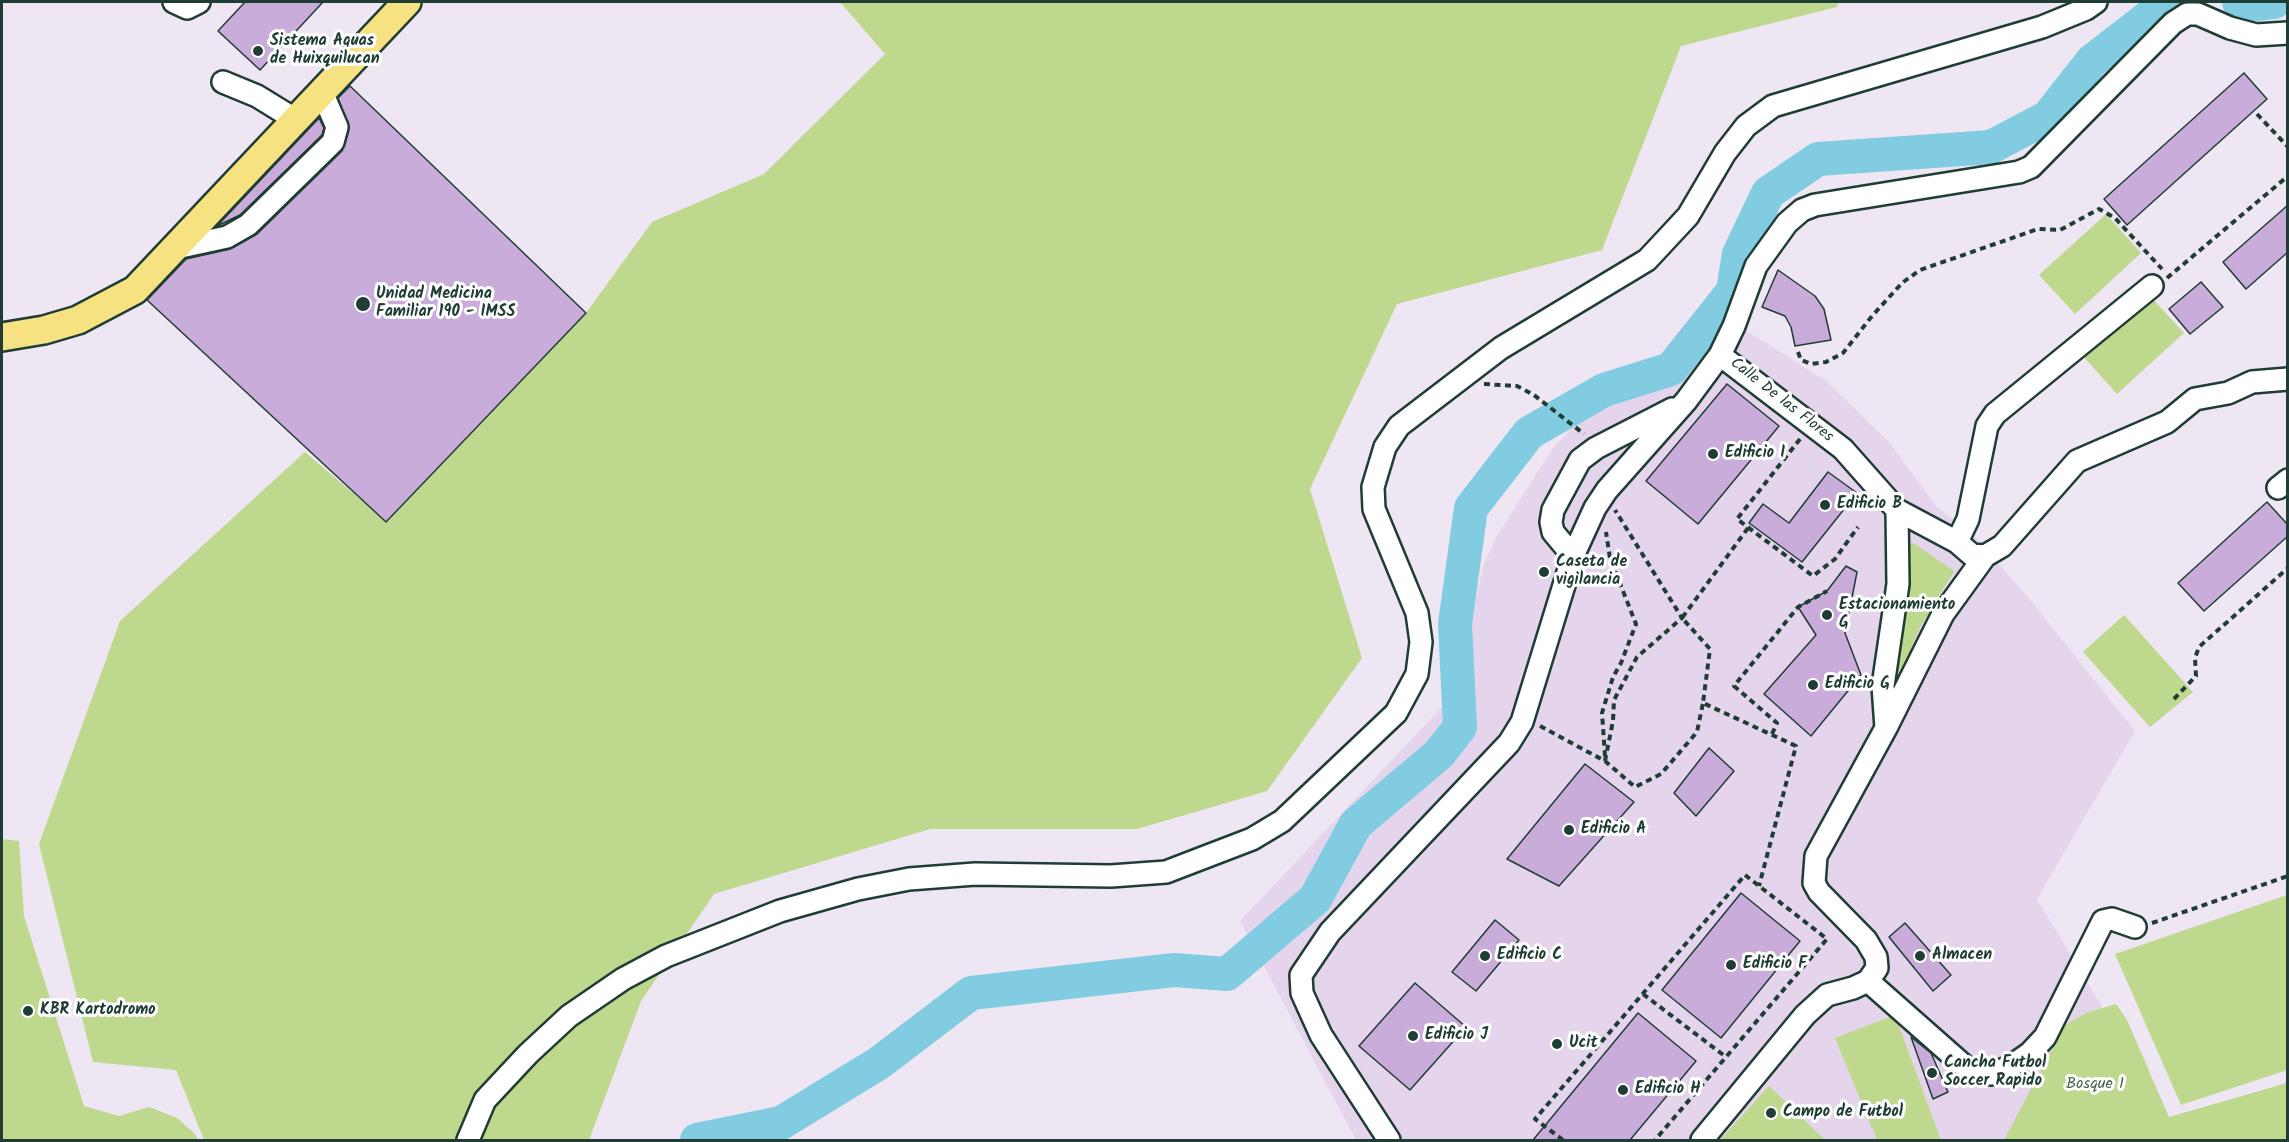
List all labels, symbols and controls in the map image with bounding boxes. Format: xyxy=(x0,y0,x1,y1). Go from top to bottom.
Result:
place label: Sistema Aguas de Huixquilucan xyxy=(270,32,380,70)
marker: Sistema Aguas de Huixquilucan xyxy=(251,44,265,58)
place label: Unidad Medicina Familiar 190 - IMSS xyxy=(376,285,515,323)
marker: Unidad Medicina Familiar 190 - IMSS xyxy=(354,295,372,313)
street label: Calle De las Flores xyxy=(1725,355,1837,447)
place label: Edificio I xyxy=(1725,444,1785,464)
marker: Edificio I xyxy=(1706,447,1720,461)
place label: Edificio B xyxy=(1837,495,1902,515)
marker: Edificio B xyxy=(1818,498,1832,512)
place label: Caseta de vigilancia xyxy=(1556,553,1627,591)
marker: Caseta de vigilancia xyxy=(1537,565,1551,579)
place label: Estacionamiento G xyxy=(1839,596,1955,634)
marker: Estacionamiento G xyxy=(1820,608,1834,622)
place label: Edificio G xyxy=(1825,675,1890,695)
marker: Edificio G xyxy=(1806,678,1820,692)
place label: Edificio A xyxy=(1581,820,1646,840)
marker: Edificio A xyxy=(1562,823,1576,837)
place label: Edificio C xyxy=(1497,946,1562,966)
place label: Almacen xyxy=(1932,946,1992,966)
marker: Edificio C xyxy=(1478,949,1492,963)
marker: Almacen xyxy=(1913,949,1927,963)
place label: Edificio F xyxy=(1743,955,1807,975)
marker: Edificio F xyxy=(1724,958,1738,972)
place label: KBR Kartodromo xyxy=(40,1001,156,1021)
marker: KBR Kartodromo xyxy=(21,1004,35,1018)
place label: Edificio J xyxy=(1425,1026,1488,1046)
marker: Edificio J xyxy=(1406,1029,1420,1043)
place label: Ucit xyxy=(1569,1034,1598,1054)
marker: Ucit xyxy=(1550,1037,1564,1051)
place label: Cancha Futbol Soccer Rapido xyxy=(1944,1054,2046,1092)
marker: Cancha Futbol Soccer Rapido xyxy=(1925,1066,1939,1080)
park label: Bosque 1 xyxy=(2066,1075,2124,1095)
place label: Edificio H xyxy=(1635,1080,1701,1100)
marker: Edificio H xyxy=(1616,1083,1630,1097)
place label: Campo de Futbol xyxy=(1783,1103,1903,1123)
marker: Campo de Futbol xyxy=(1764,1106,1778,1120)

